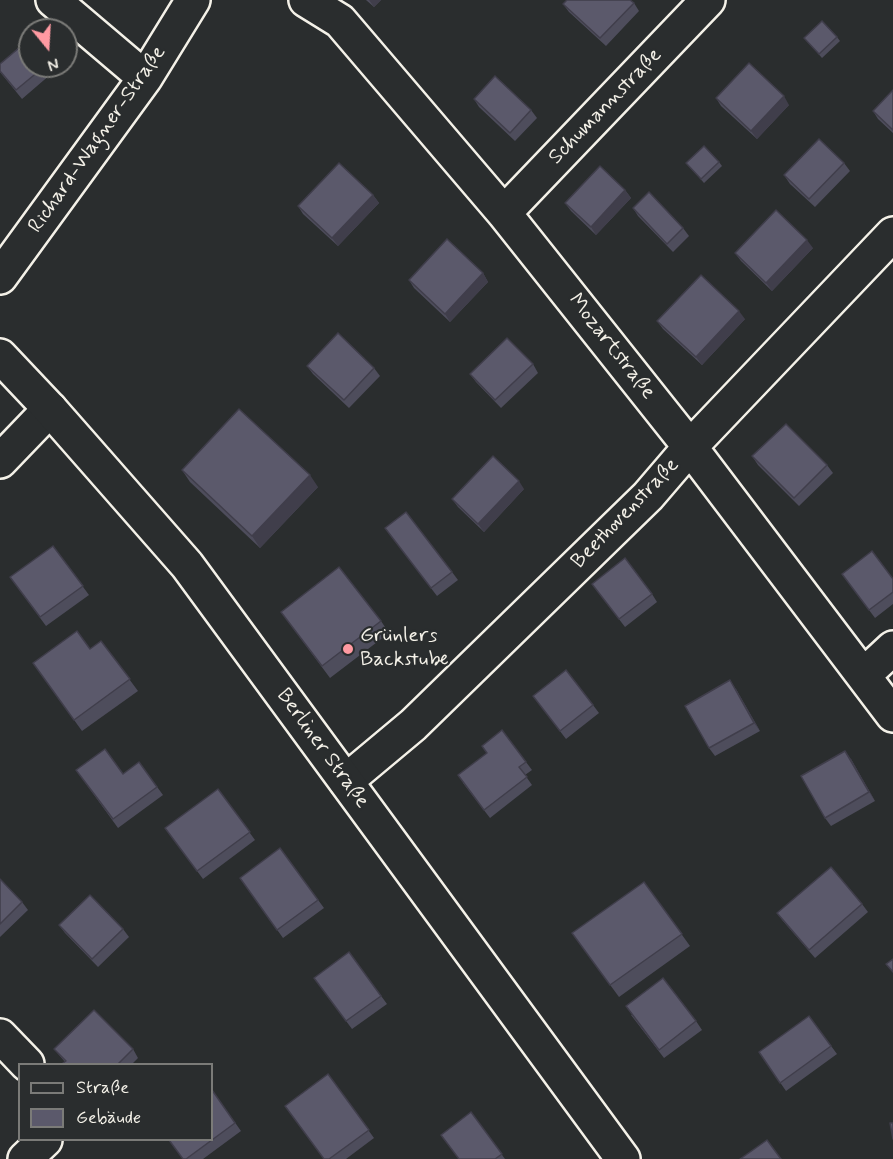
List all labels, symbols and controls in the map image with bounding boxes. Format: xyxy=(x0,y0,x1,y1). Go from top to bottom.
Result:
north arrow xyxy=(18,18,78,78)
street label: Richard-Wagner-Straße xyxy=(24,42,172,238)
street label: Schumannstraße xyxy=(544,43,668,171)
text: N xyxy=(45,52,61,75)
street label: Mozartstraße xyxy=(562,289,660,405)
street label: Beethovenstraße xyxy=(567,453,685,575)
place label: Grünlers Backstube xyxy=(360,624,448,674)
marker: Grünlers Backstube xyxy=(341,642,355,656)
street label: Berliner Straße xyxy=(270,684,374,814)
legend xyxy=(18,1063,213,1141)
text: Straße xyxy=(76,1076,129,1100)
text: Gebäude xyxy=(76,1106,141,1130)

